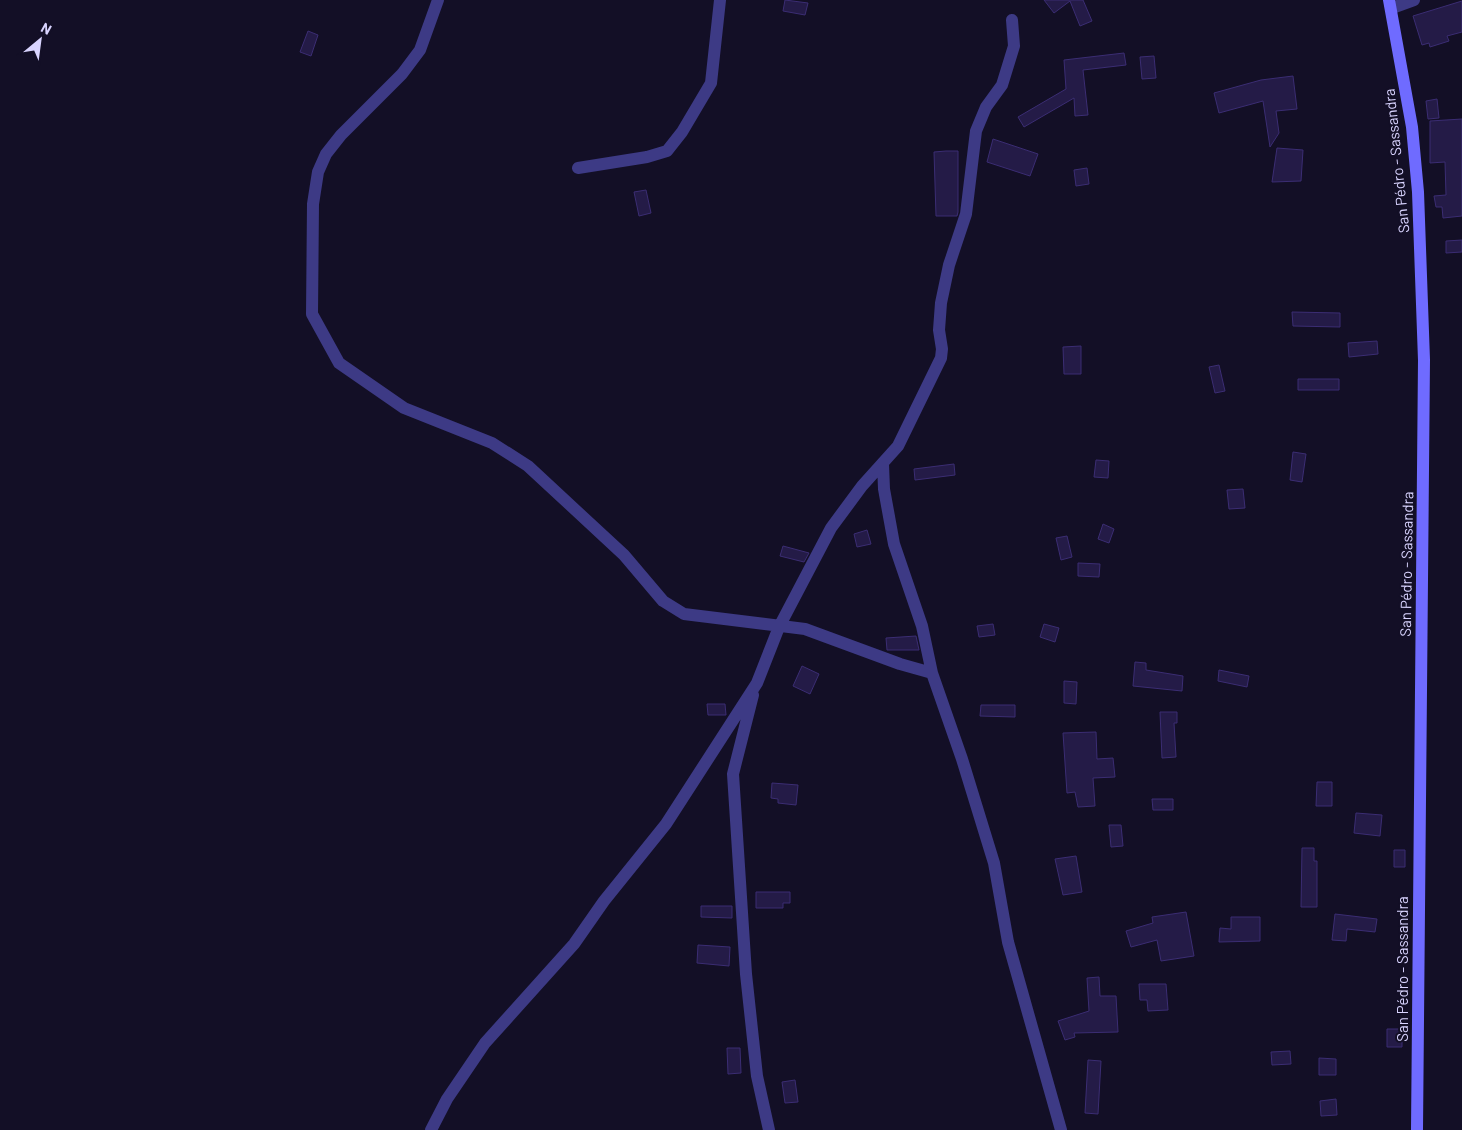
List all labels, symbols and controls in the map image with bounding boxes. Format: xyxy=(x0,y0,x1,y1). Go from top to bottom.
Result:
north arrow xyxy=(15,15,65,65)
text: N xyxy=(38,19,55,38)
street label: San Pédro - Sassandra xyxy=(1379,88,1413,234)
street label: San Pédro - Sassandra xyxy=(1396,491,1416,637)
street label: San Pédro - Sassandra xyxy=(1393,896,1411,1042)

